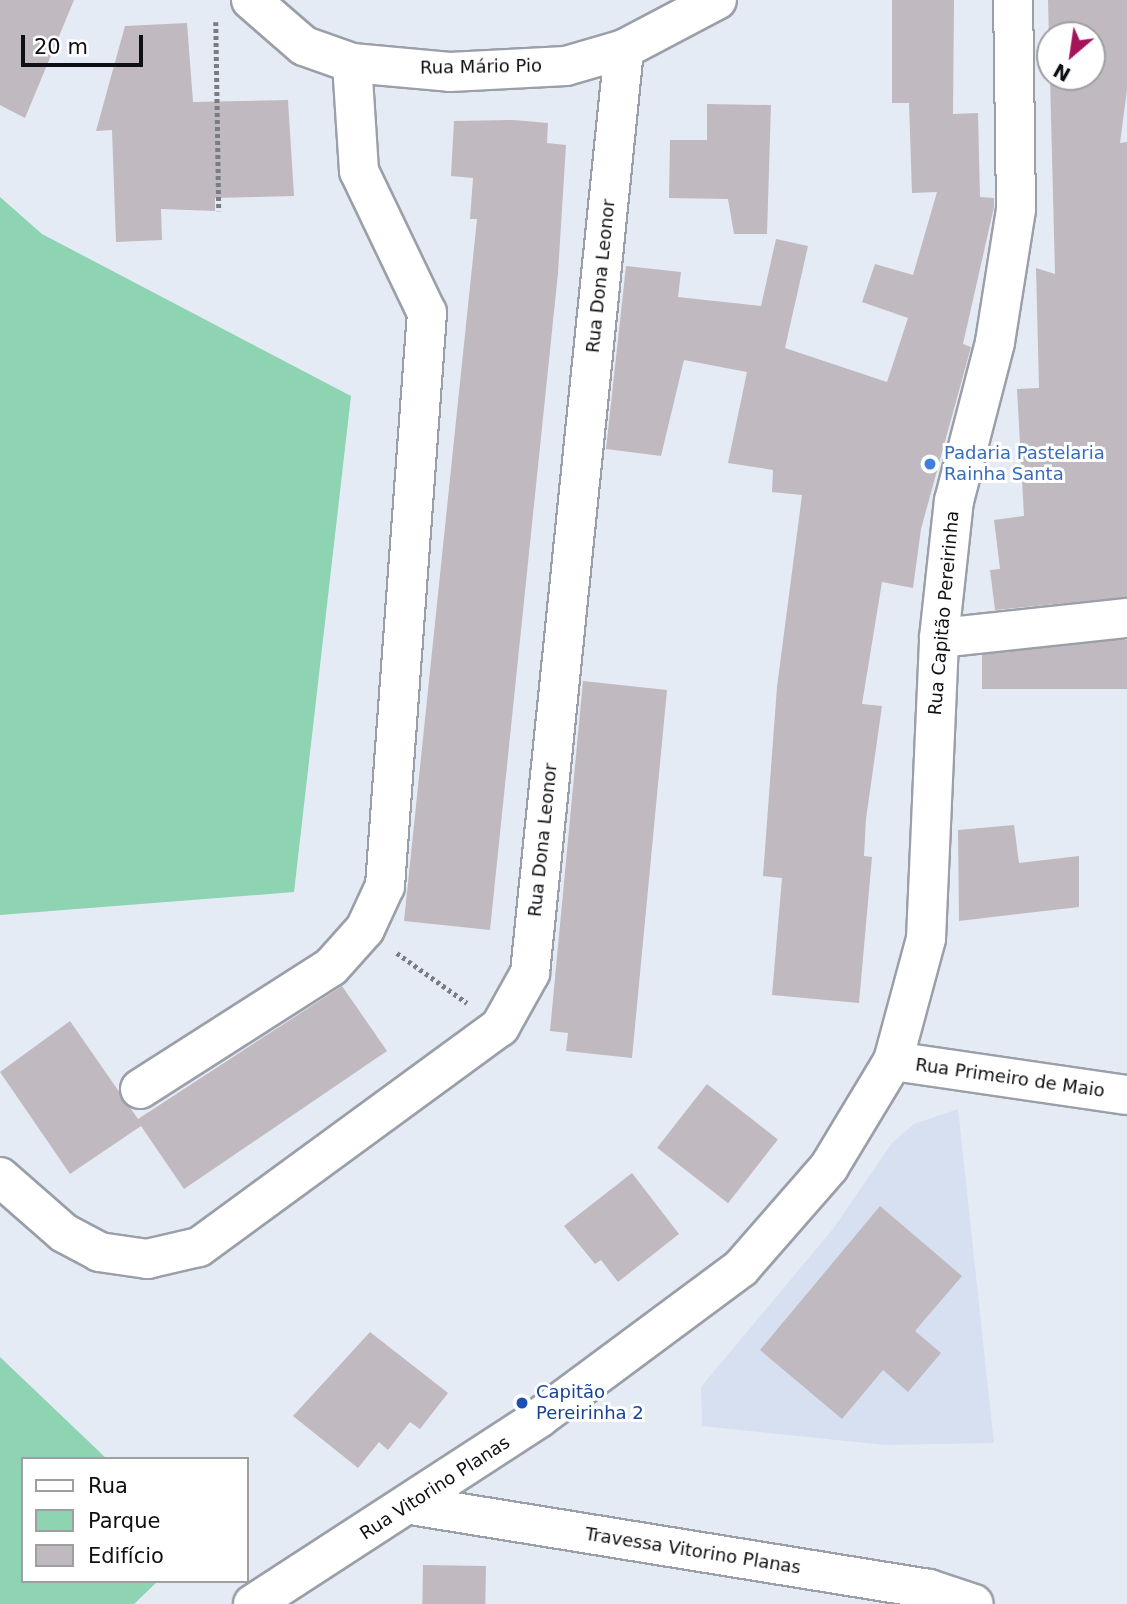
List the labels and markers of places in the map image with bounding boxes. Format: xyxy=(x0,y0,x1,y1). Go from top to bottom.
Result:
place label: Padaria Pastelaria Rainha Santa xyxy=(944,443,1105,486)
marker: Padaria Pastelaria Rainha Santa xyxy=(922,456,938,472)
place label: Capitão Pereirinha 2 xyxy=(536,1382,644,1424)
marker: Capitão Pereirinha 2 xyxy=(514,1395,530,1411)

